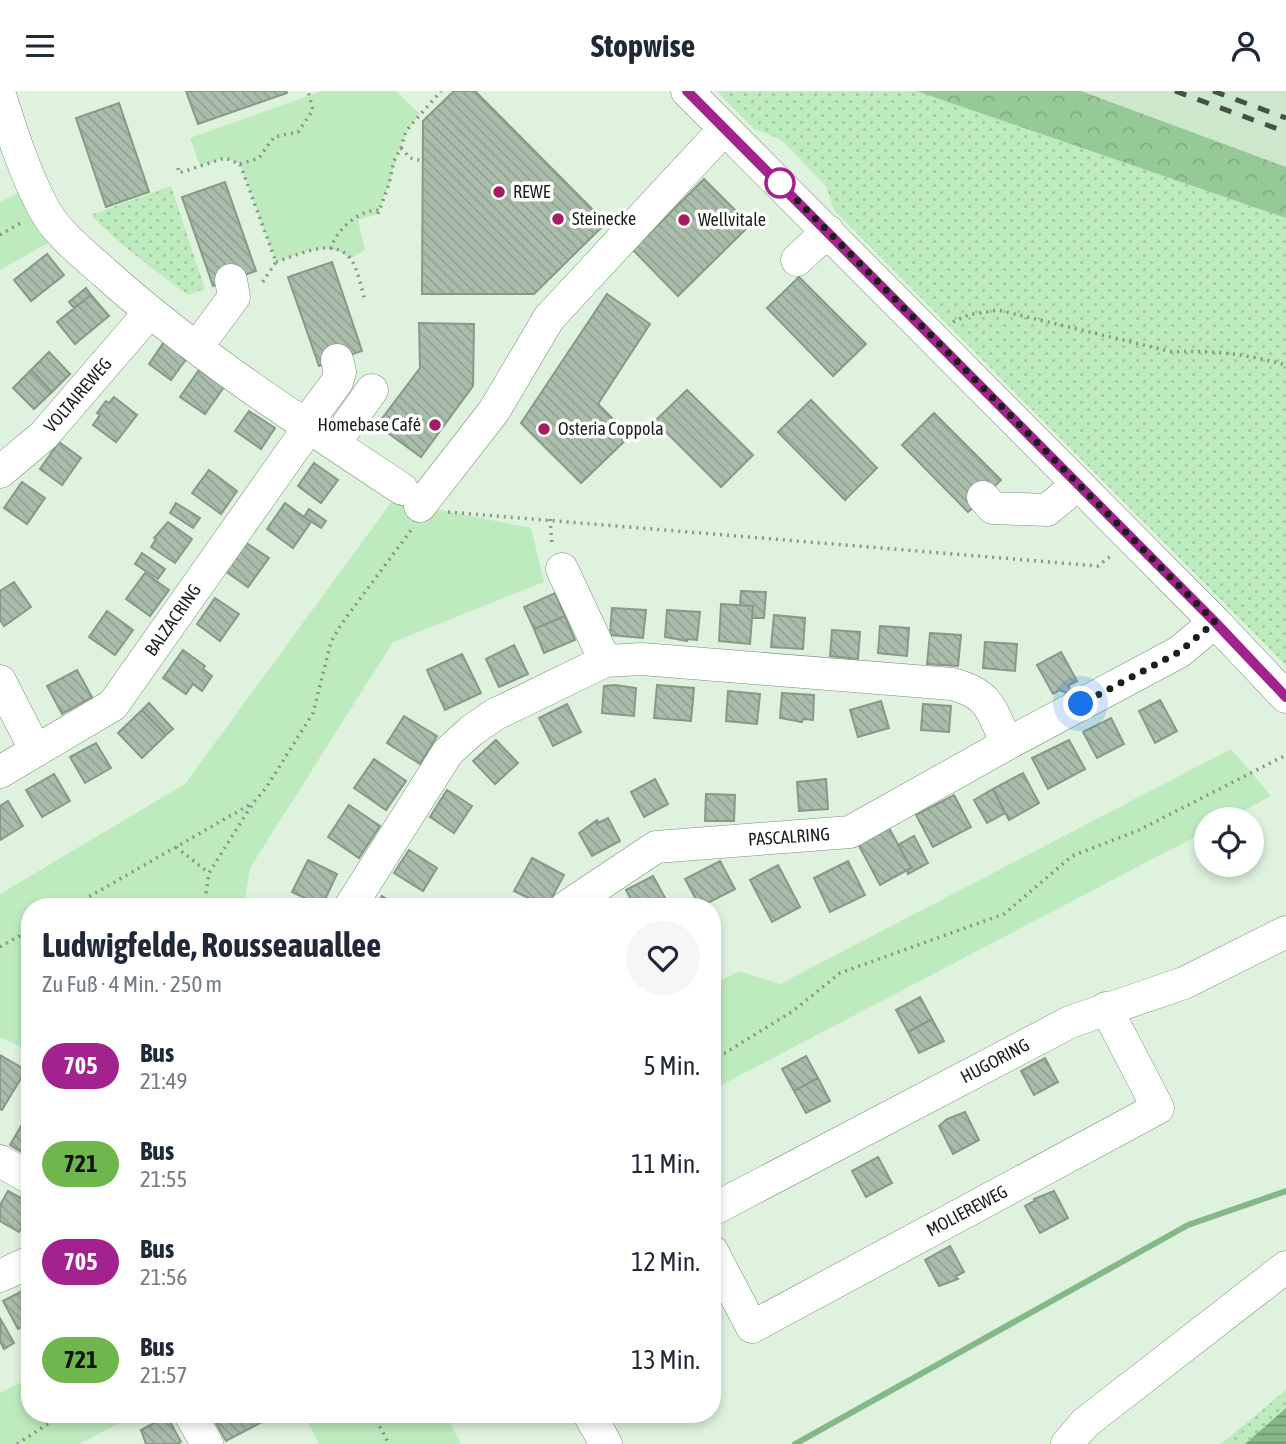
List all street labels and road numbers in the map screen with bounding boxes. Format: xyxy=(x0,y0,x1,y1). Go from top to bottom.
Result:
street label: VOLTAIREWEG xyxy=(40,353,116,436)
street label: BALZACRING xyxy=(140,580,205,660)
street label: PASCALRING xyxy=(747,823,831,850)
street label: HUGORING xyxy=(957,1034,1033,1087)
street label: MOLIEREWEG xyxy=(923,1180,1011,1241)

